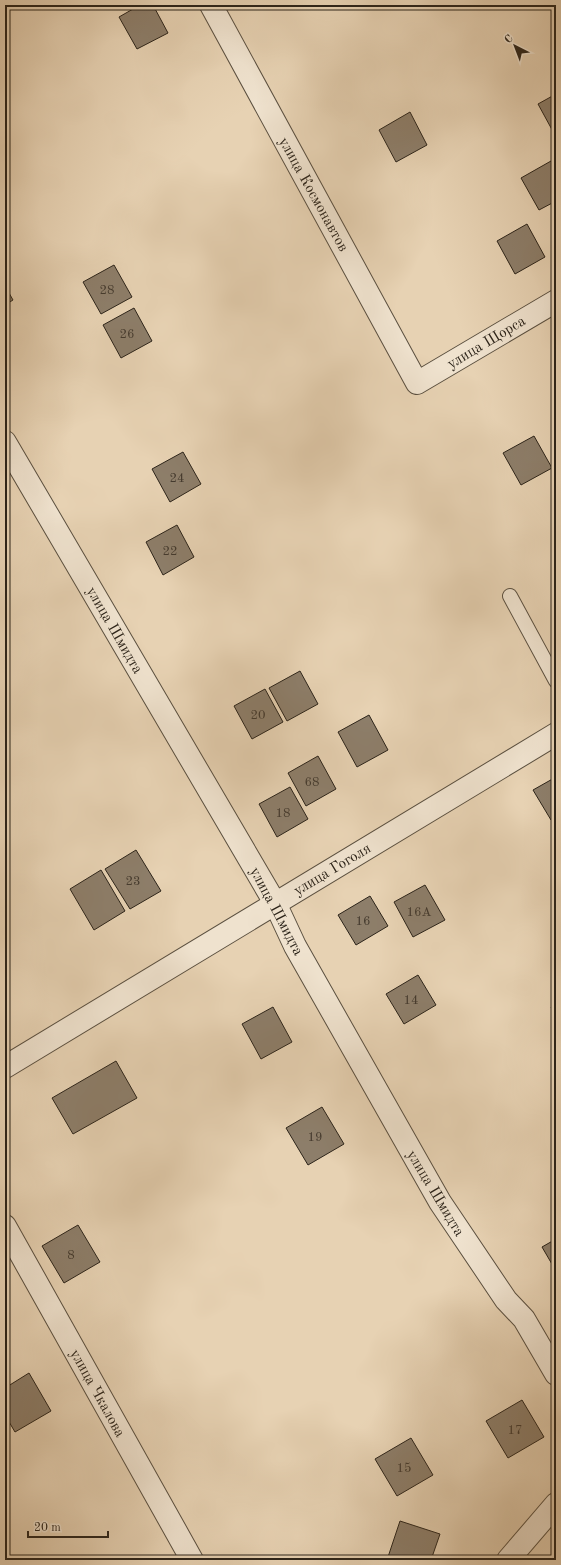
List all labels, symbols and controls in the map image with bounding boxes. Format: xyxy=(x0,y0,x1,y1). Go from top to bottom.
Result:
north arrow xyxy=(495,26,535,66)
text: С xyxy=(503,33,516,46)
street label: улица Космонавтов xyxy=(275,135,350,254)
house number: 28 xyxy=(99,284,115,297)
street label: улица Щорса xyxy=(445,314,529,372)
house number: 26 xyxy=(119,328,135,341)
house number: 24 xyxy=(169,472,185,485)
house number: 22 xyxy=(162,545,178,558)
street label: улица Шмидта xyxy=(83,585,145,677)
house number: 20 xyxy=(250,709,266,722)
house number: 68 xyxy=(304,776,320,789)
house number: 18 xyxy=(275,807,291,820)
street label: улица Гоголя xyxy=(292,841,374,899)
street label: улица Шмидта xyxy=(246,865,305,959)
house number: 23 xyxy=(125,875,141,888)
house number: 16А xyxy=(406,906,432,919)
house number: 16 xyxy=(355,915,371,928)
house number: 14 xyxy=(403,994,419,1007)
house number: 19 xyxy=(307,1131,323,1144)
street label: улица Шмидта xyxy=(403,1148,467,1240)
house number: 8 xyxy=(67,1249,75,1262)
street label: улица Чкалова xyxy=(66,1347,127,1441)
house number: 17 xyxy=(507,1424,523,1437)
house number: 15 xyxy=(396,1462,412,1475)
scale bar xyxy=(28,1513,108,1539)
text: 20 m xyxy=(34,1522,61,1534)

